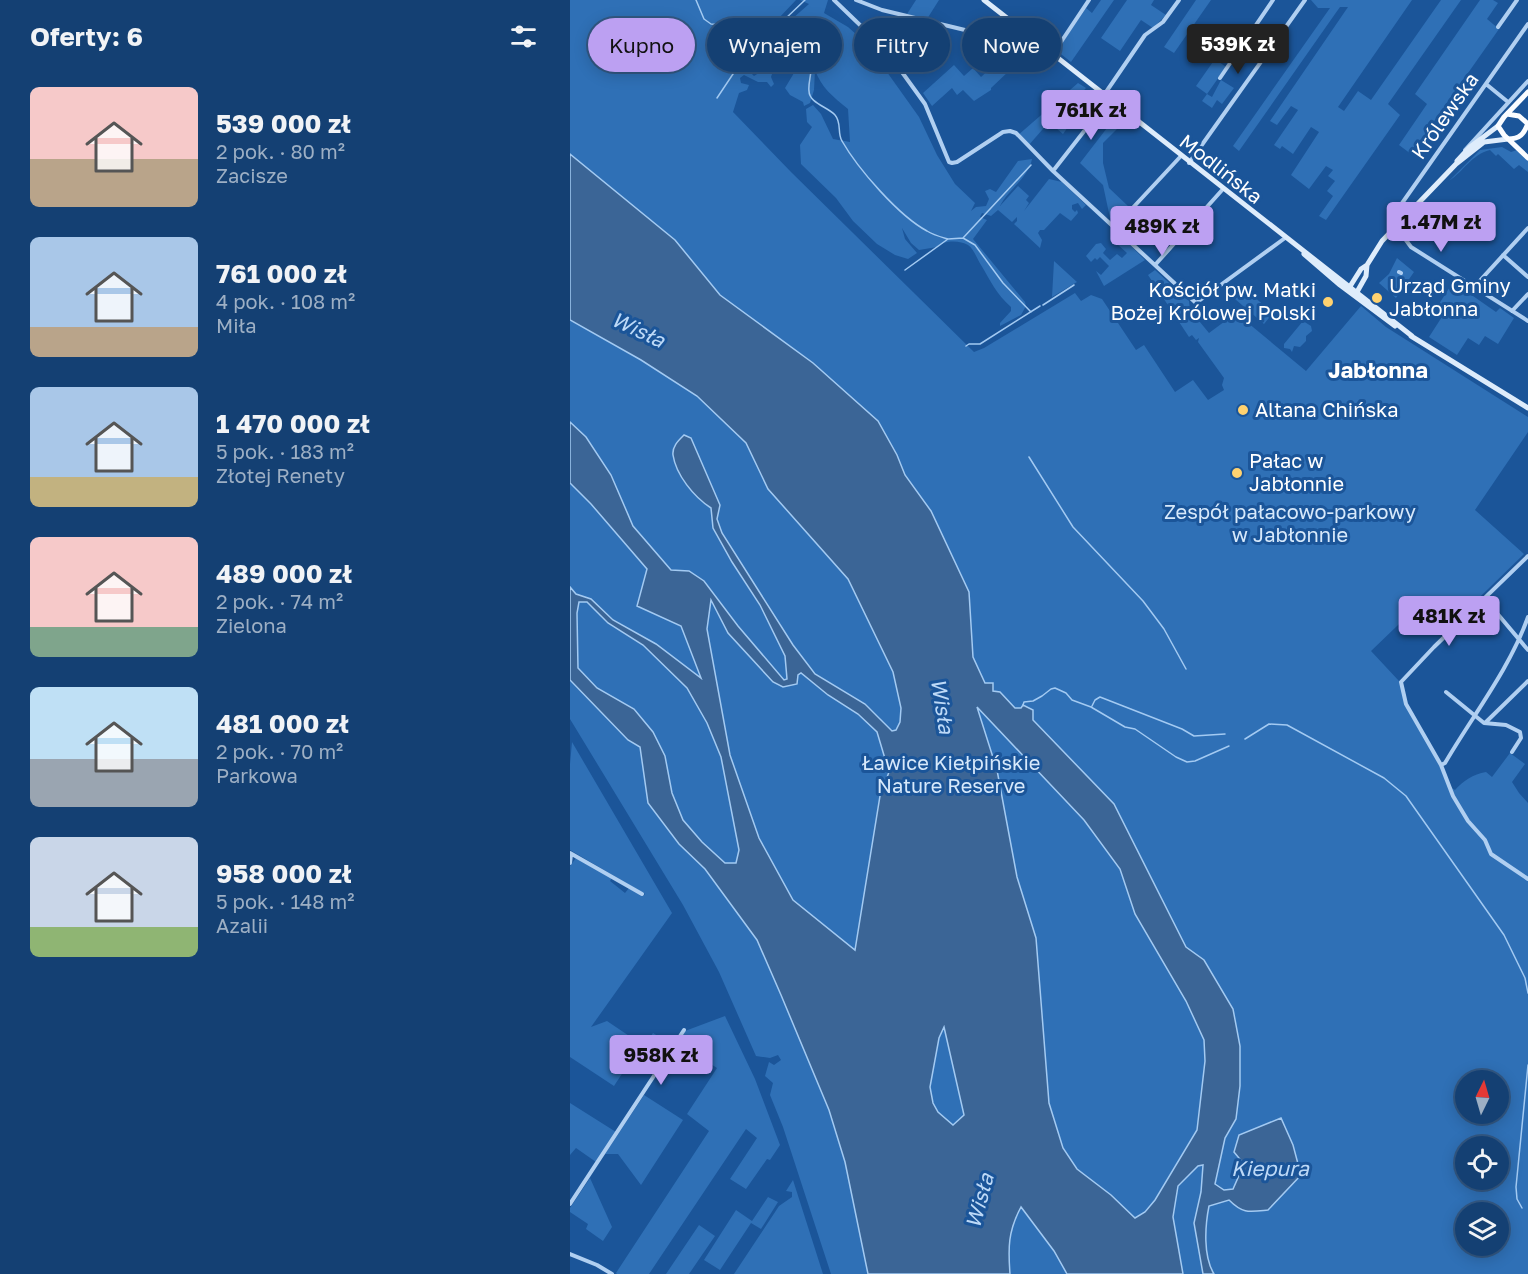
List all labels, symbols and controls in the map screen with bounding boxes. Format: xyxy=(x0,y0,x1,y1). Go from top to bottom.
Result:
chip: Kupno xyxy=(588,18,695,72)
chip: Wynajem xyxy=(707,18,842,72)
chip: Filtry xyxy=(854,18,950,72)
chip: Nowe xyxy=(962,18,1061,72)
icon: filters xyxy=(507,20,540,53)
text: Oferty: 6 xyxy=(30,21,143,52)
pin: 539K zł xyxy=(1183,24,1293,75)
text: 539K zł xyxy=(1201,31,1275,55)
street label: Królewska xyxy=(1406,68,1483,163)
pin: 761K zł xyxy=(1036,90,1146,141)
text: 761K zł xyxy=(1055,97,1127,121)
text: 539 000 zł xyxy=(216,108,351,139)
icon: home xyxy=(78,111,150,183)
street label: Modlińska xyxy=(1175,128,1268,208)
text: 2 pok. · 80 m² xyxy=(216,139,345,163)
text: Zacisze xyxy=(216,163,288,187)
pin: 1.47M zł xyxy=(1379,202,1503,253)
pin: 489K zł xyxy=(1107,206,1217,257)
text: 1.47M zł xyxy=(1401,209,1481,233)
text: 489K zł xyxy=(1124,213,1200,237)
text: 761 000 zł xyxy=(216,258,347,289)
icon: home xyxy=(78,261,150,333)
place label: Urząd Gminy Jabłonna xyxy=(1389,273,1511,320)
place label: Kościół pw. Matki Bożej Królowej Polski xyxy=(1111,277,1316,324)
text: 4 pok. · 108 m² xyxy=(216,289,355,313)
marker: Urząd Gminy Jabłonna xyxy=(1370,291,1384,305)
marker: Kościół pw. Matki Bożej Królowej Polski xyxy=(1321,295,1335,309)
water label: Wisła xyxy=(608,305,670,353)
text: Miła xyxy=(216,313,257,337)
district label: Jabłonna xyxy=(1328,356,1428,383)
place label: Altana Chińska xyxy=(1255,397,1398,421)
marker: Altana Chińska xyxy=(1236,403,1250,417)
text: 1 470 000 zł xyxy=(216,408,370,439)
icon: home xyxy=(78,411,150,483)
text: 5 pok. · 183 m² xyxy=(216,439,354,463)
place label: Pałac w Jabłonnie xyxy=(1249,448,1344,495)
text: Złotej Renety xyxy=(216,463,345,487)
marker: Pałac w Jabłonnie xyxy=(1230,466,1244,480)
park label: Zespół pałacowo-parkowy w Jabłonnie xyxy=(1164,499,1416,546)
text: 489 000 zł xyxy=(216,558,352,589)
icon: home xyxy=(78,561,150,633)
text: 2 pok. · 74 m² xyxy=(216,589,343,613)
pin: 481K zł xyxy=(1394,596,1504,647)
text: 481K zł xyxy=(1413,603,1485,627)
text: Zielona xyxy=(216,613,287,637)
water label: Wisła xyxy=(926,676,960,737)
text: 481 000 zł xyxy=(216,708,349,739)
icon: home xyxy=(78,711,150,783)
text: 2 pok. · 70 m² xyxy=(216,739,343,763)
park label: Ławice Kiełpińskie Nature Reserve xyxy=(862,750,1040,797)
text: Parkowa xyxy=(216,763,298,787)
text: 958 000 zł xyxy=(216,858,352,889)
icon: home xyxy=(78,861,150,933)
text: 5 pok. · 148 m² xyxy=(216,889,354,913)
text: Azalii xyxy=(216,913,268,937)
pin: 958K zł xyxy=(606,1035,716,1086)
text: 958K zł xyxy=(624,1042,698,1066)
north arrow xyxy=(1455,1070,1509,1124)
map controls xyxy=(1455,1070,1509,1256)
button: locate xyxy=(1455,1136,1509,1190)
water label: Kiepura xyxy=(1231,1155,1310,1181)
water label: Wisła xyxy=(959,1169,999,1231)
button: layers xyxy=(1455,1202,1509,1256)

